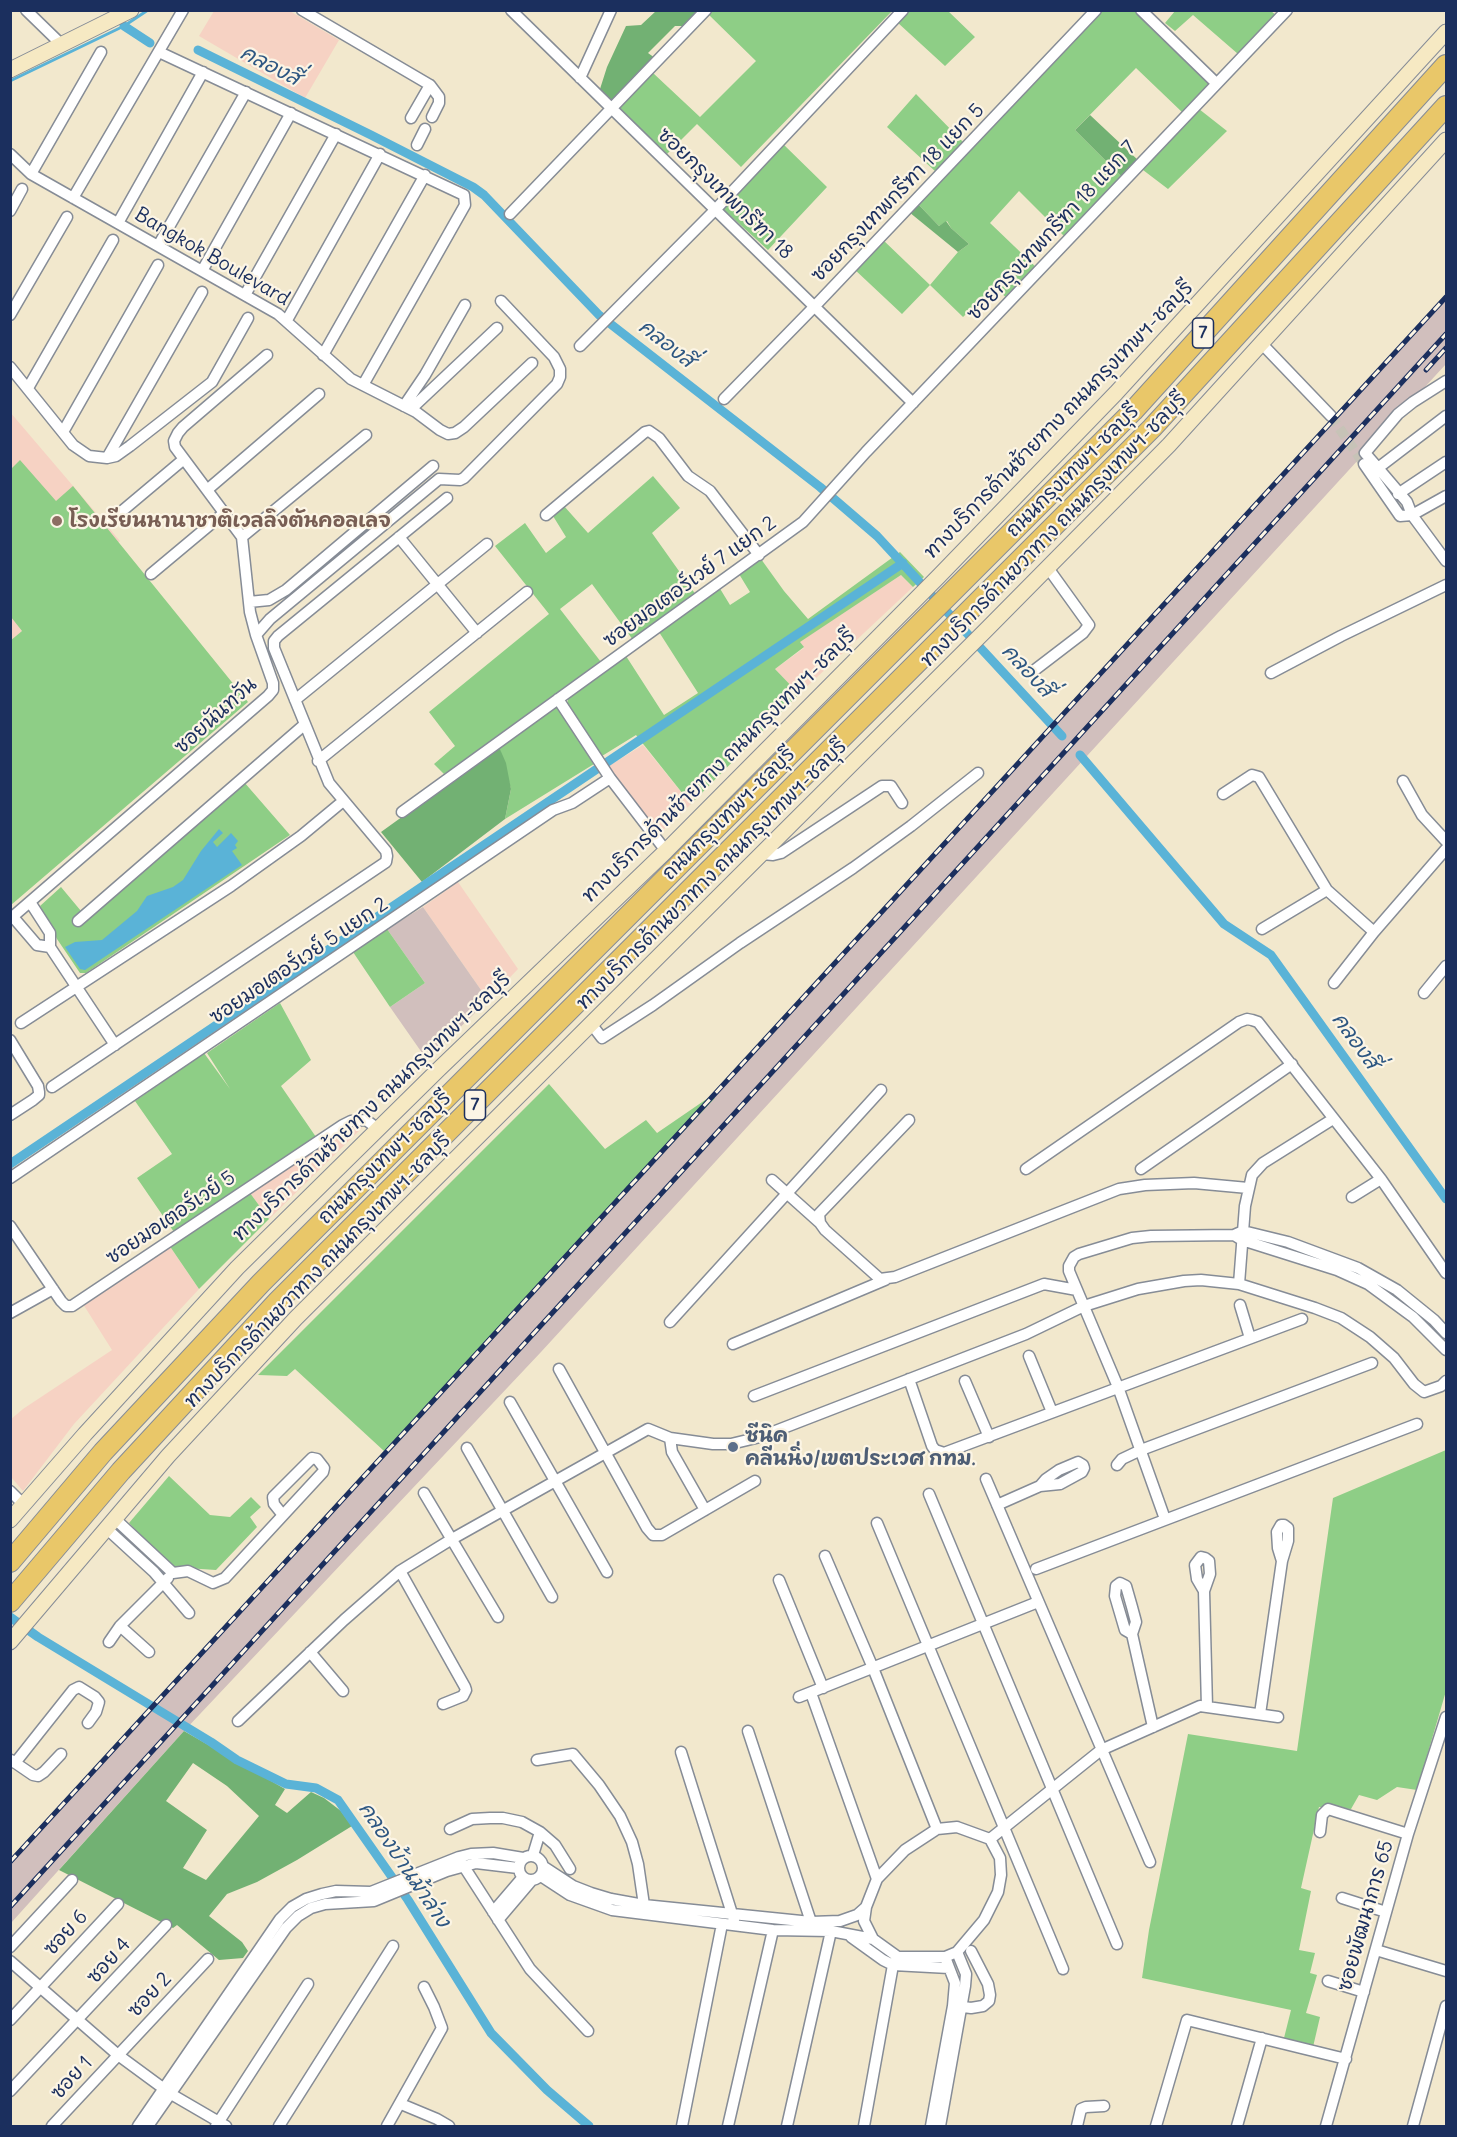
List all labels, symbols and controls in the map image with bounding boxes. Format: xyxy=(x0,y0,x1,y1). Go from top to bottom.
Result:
water label: คลองสี่ xyxy=(236,40,304,92)
street label: ซอยกรุงเทพกรีฑา 18 แยก 5 xyxy=(806,99,990,287)
street label: ซอยกรุงเทพกรีฑา 18 xyxy=(652,123,798,265)
street label: ซอยกรุงเทพกรีฑา 18 แยก 7 xyxy=(962,136,1142,326)
street label: Bangkok Boulevard xyxy=(130,203,294,311)
street label: ทางบริการด้านซ้ายทาง ถนนกรุงเทพฯ-ชลบุรี xyxy=(919,276,1199,564)
water label: คลองสี่ xyxy=(633,315,699,373)
road number: 7 xyxy=(1192,318,1214,348)
street label: ทางบริการด้านขวาทาง ถนนกรุงเทพฯ-ชลบุรี xyxy=(916,388,1192,672)
street label: ถนนกรุงเทพฯ-ชลบุรี xyxy=(1002,400,1144,542)
place label: โรงเรียนนานาชาติเวลลิงตันคอลเลจ xyxy=(69,509,391,533)
street label: ซอยมอเตอร์เวย์ 7 แยก 2 xyxy=(599,511,781,653)
marker: โรงเรียนนานาชาติเวลลิงตันคอลเลจ xyxy=(50,514,64,528)
street label: ทางบริการด้านซ้ายทาง ถนนกรุงเทพฯ-ชลบุรี xyxy=(577,624,861,908)
water label: คลองสี่ xyxy=(996,639,1058,703)
street label: ซอยนันทวัน xyxy=(170,673,262,759)
street label: ทางบริการด้านขวาทาง ถนนกรุงเทพฯ-ชลบุรี xyxy=(572,735,852,1015)
street label: ถนนกรุงเทพฯ-ชลบุรี xyxy=(658,743,800,885)
street label: ซอยมอเตอร์เวย์ 5 แยก 2 xyxy=(205,892,393,1030)
street label: ทางบริการด้านซ้ายทาง ถนนกรุงเทพฯ-ชลบุรี xyxy=(228,967,516,1247)
water label: คลองสี่ xyxy=(1326,1008,1384,1074)
street label: ถนนกรุงเทพฯ-ชลบุรี xyxy=(314,1087,456,1229)
road number: 7 xyxy=(464,1090,486,1120)
street label: ทางบริการด้านขวาทาง ถนนกรุงเทพฯ-ชลบุรี xyxy=(180,1129,456,1413)
street label: ซอยมอเตอร์เวย์ 5 xyxy=(102,1166,240,1270)
place label: ซีนิค คลีนนิ่ง/เขตประเวศ กทม. xyxy=(745,1424,976,1471)
marker: ซีนิค คลีนนิ่ง/เขตประเวศ กทม. xyxy=(726,1440,740,1454)
water label: คลองบ้านม้าล่าง xyxy=(353,1798,455,1932)
street label: ซอยพัฒนาการ 65 xyxy=(1333,1838,1399,1994)
street label: ซอย 6 xyxy=(39,1905,93,1961)
street label: ซอย 4 xyxy=(82,1933,136,1989)
street label: ซอย 2 xyxy=(123,1967,177,2023)
street label: ซอย 1 xyxy=(46,2052,98,2104)

